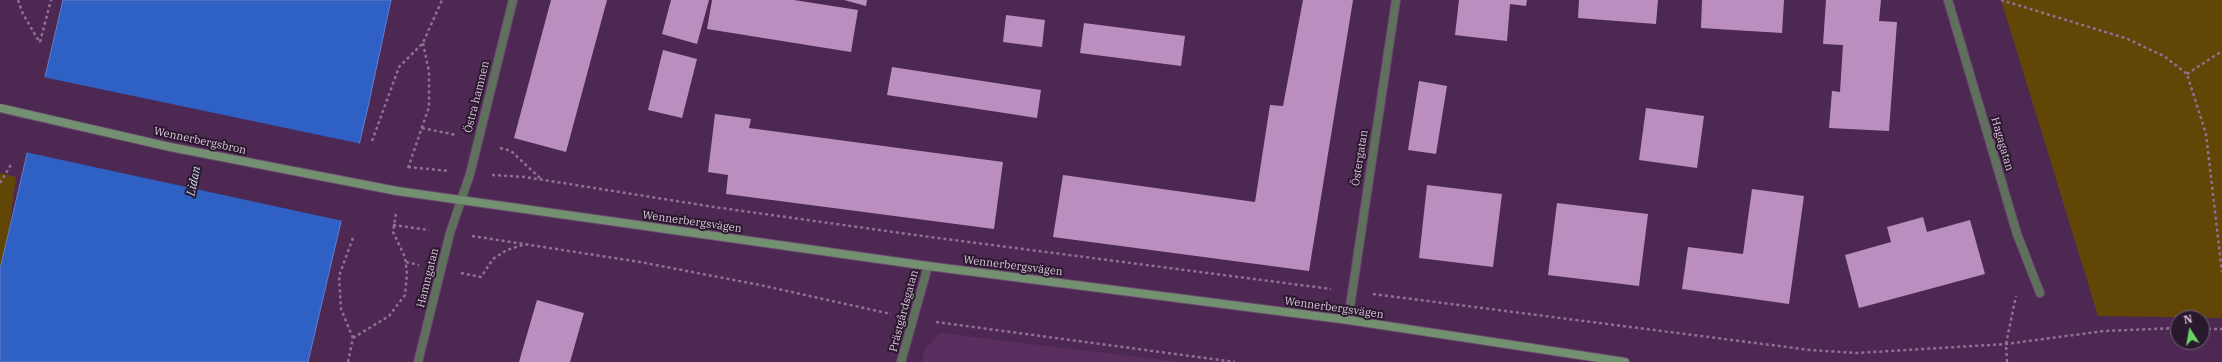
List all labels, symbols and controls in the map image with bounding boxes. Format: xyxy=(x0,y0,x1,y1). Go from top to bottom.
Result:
street label: Östra hamnen xyxy=(462,60,492,134)
street label: Hagagatan xyxy=(1988,116,2016,172)
street label: Wennerbergsbron xyxy=(152,125,248,157)
street label: Östergatan xyxy=(1349,129,1371,187)
water label: Lidan xyxy=(184,165,204,197)
street label: Wennerbergsvägen xyxy=(642,208,742,236)
street label: Hamngatan xyxy=(414,247,442,309)
street label: Wennerbergsvägen xyxy=(963,253,1063,279)
street label: Prästgårdsgatan xyxy=(887,269,921,353)
street label: Wennerbergsvägen xyxy=(1284,294,1384,322)
north arrow xyxy=(2170,310,2210,350)
text: N xyxy=(2182,312,2194,327)

